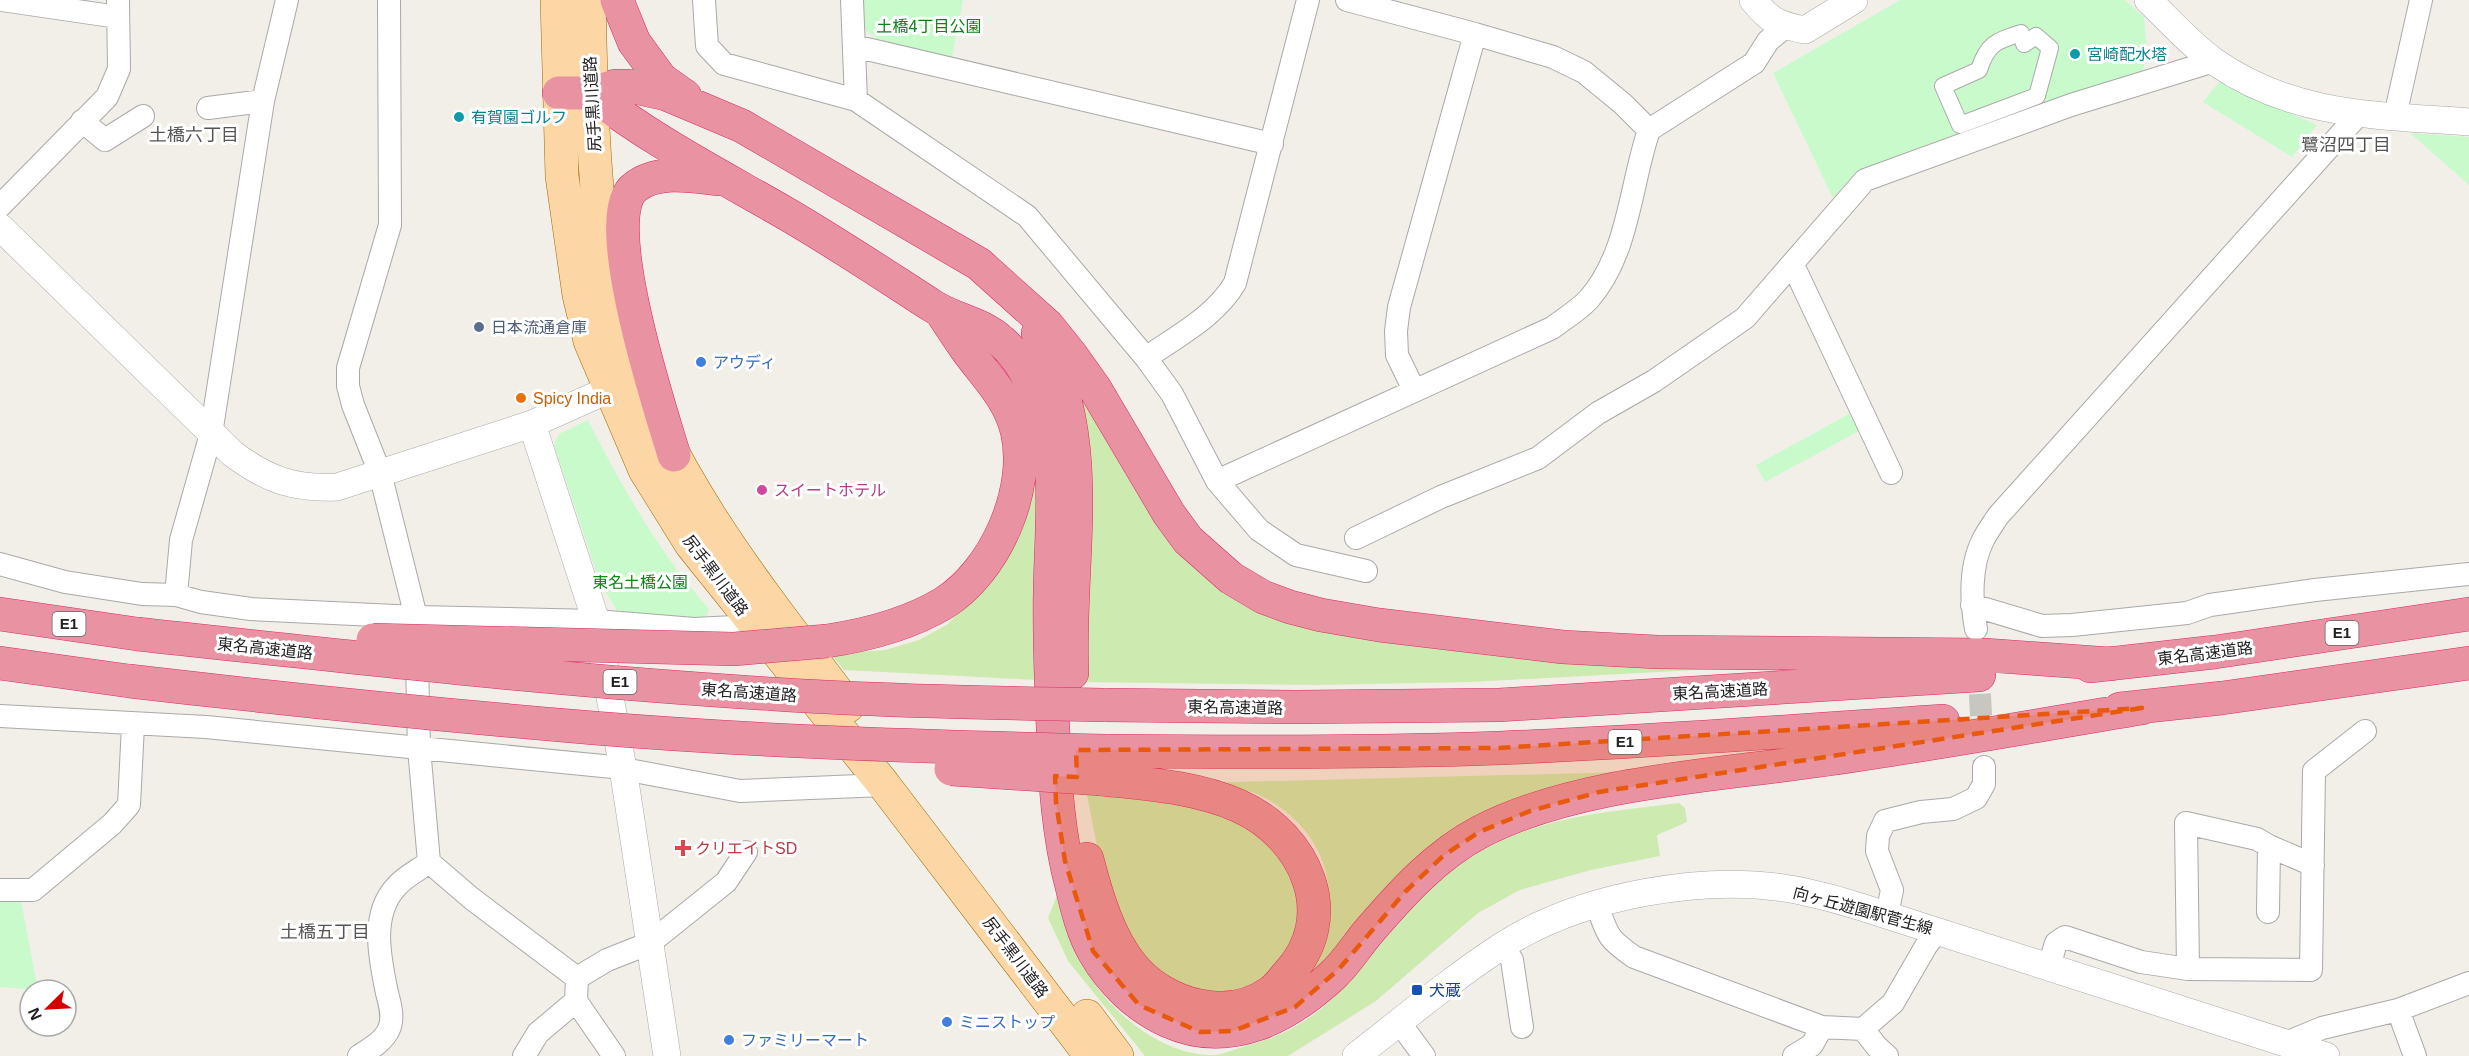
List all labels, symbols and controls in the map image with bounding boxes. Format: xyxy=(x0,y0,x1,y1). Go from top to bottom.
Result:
park label: 土橋4丁目公園 xyxy=(877,18,981,35)
place label: 宮崎配水塔 xyxy=(2087,46,2167,63)
marker: 宮崎配水塔 xyxy=(2068,47,2082,61)
street label: 尻手黒川道路 xyxy=(581,56,604,152)
place label: 有賀園ゴルフ xyxy=(471,109,567,126)
marker: 有賀園ゴルフ xyxy=(452,110,466,124)
district label: 土橋六丁目 xyxy=(149,125,239,145)
district label: 鷺沼四丁目 xyxy=(2301,135,2391,155)
place label: 日本流通倉庫 xyxy=(491,319,587,336)
marker: 日本流通倉庫 xyxy=(472,320,486,334)
place label: アウディ xyxy=(713,354,776,371)
marker: アウディ xyxy=(694,355,708,369)
place label: Spicy India xyxy=(533,390,611,407)
marker: Spicy India xyxy=(514,391,528,405)
place label: スイートホテル xyxy=(774,482,886,499)
marker: スイートホテル xyxy=(755,483,769,497)
street label: 尻手黒川道路 xyxy=(680,532,751,619)
park label: 東名土橋公園 xyxy=(592,574,688,591)
road number: E1 xyxy=(52,612,86,636)
road number: E1 xyxy=(2326,621,2358,645)
street label: 東名高速道路 xyxy=(216,635,314,662)
street label: 東名高速道路 xyxy=(2156,639,2254,668)
road number: E1 xyxy=(604,670,636,694)
street label: 東名高速道路 xyxy=(1672,680,1768,703)
street label: 東名高速道路 xyxy=(700,681,797,704)
street label: 東名高速道路 xyxy=(1187,698,1283,717)
road number: E1 xyxy=(1608,730,1642,754)
place label: クリエイトSD xyxy=(695,840,797,857)
marker: クリエイトSD xyxy=(676,841,690,855)
street label: 向ヶ丘遊園駅菅生線 xyxy=(1791,884,1935,937)
street label: 尻手黒川道路 xyxy=(980,914,1051,1001)
district label: 土橋五丁目 xyxy=(280,922,370,942)
north arrow xyxy=(18,978,78,1038)
place label: 犬蔵 xyxy=(1429,982,1461,999)
marker: 犬蔵 xyxy=(1410,983,1424,997)
text: N xyxy=(25,1005,45,1023)
place label: ミニストップ xyxy=(959,1014,1055,1031)
marker: ミニストップ xyxy=(940,1015,954,1029)
place label: ファミリーマート xyxy=(741,1032,869,1049)
marker: ファミリーマート xyxy=(722,1033,736,1047)

